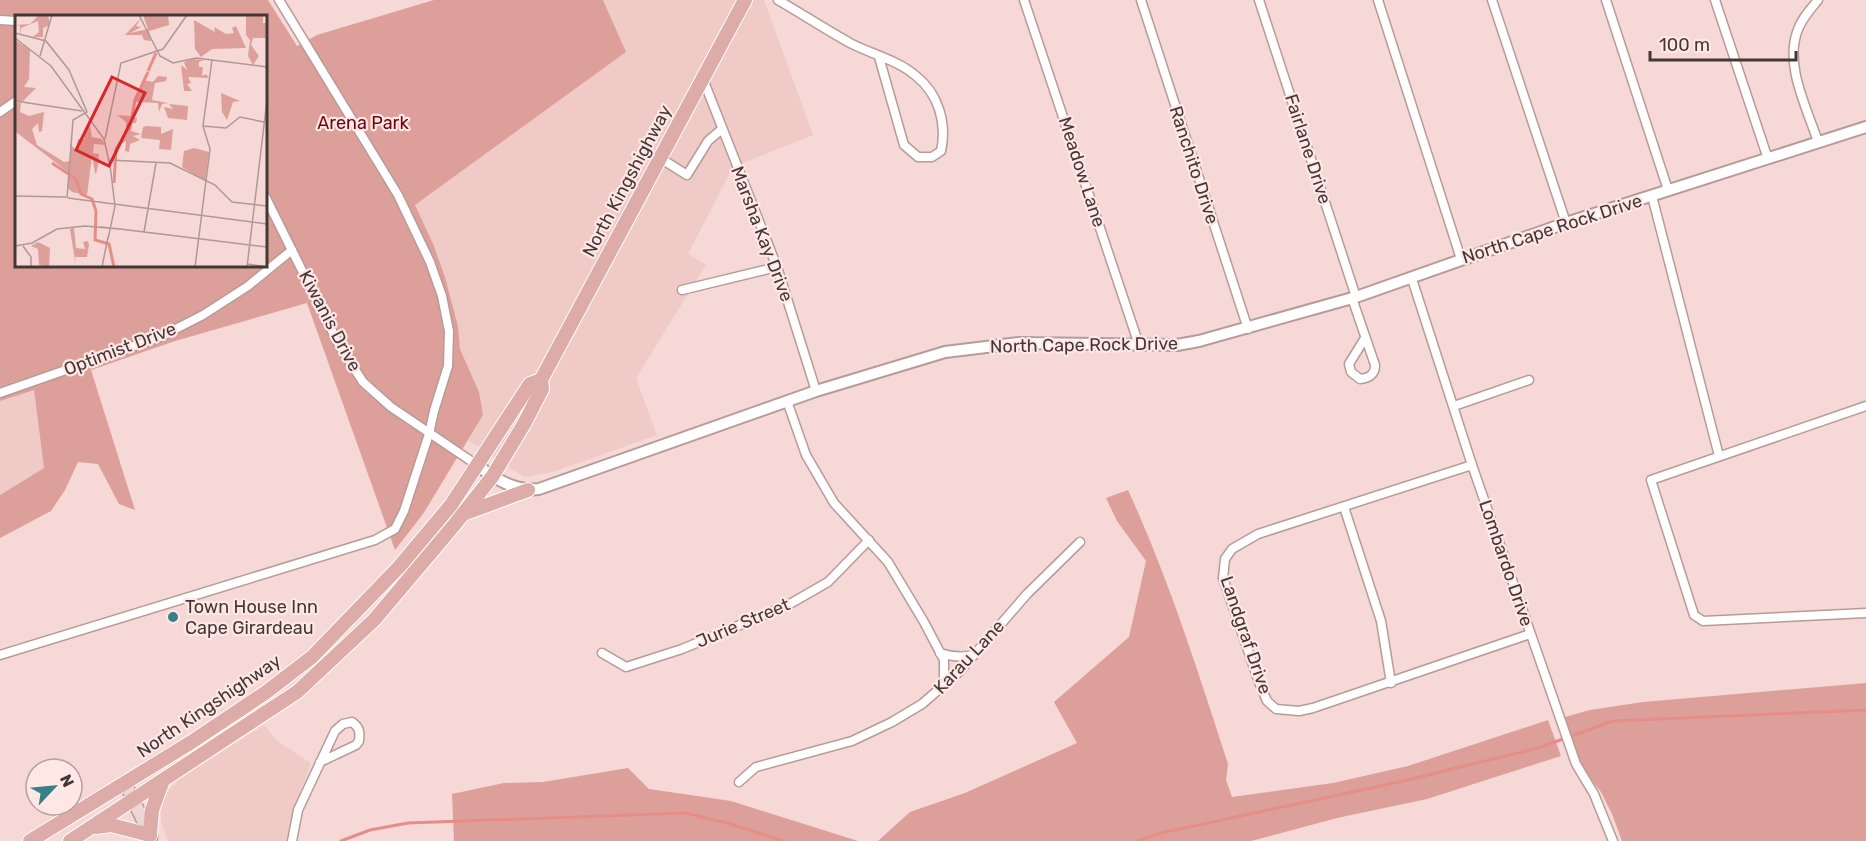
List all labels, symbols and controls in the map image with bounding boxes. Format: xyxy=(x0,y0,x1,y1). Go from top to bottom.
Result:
inset map xyxy=(15,15,267,267)
scale bar xyxy=(1650,24,1796,62)
text: 100 m xyxy=(1659,34,1710,56)
street label: Fairlane Drive xyxy=(1280,91,1336,207)
street label: North Kingshighway xyxy=(578,101,676,261)
street label: Ranchito Drive xyxy=(1165,103,1223,227)
park label: Arena Park xyxy=(317,112,409,134)
street label: Meadow Lane xyxy=(1054,114,1110,230)
street label: Marsha Kay Drive xyxy=(726,163,798,305)
street label: North Cape Rock Drive xyxy=(1459,189,1645,269)
street label: Kiwanis Drive xyxy=(294,267,366,375)
street label: Optimist Drive xyxy=(61,317,179,381)
street label: North Cape Rock Drive xyxy=(990,332,1178,358)
street label: Lombardo Drive xyxy=(1474,497,1538,629)
street label: Landgraf Drive xyxy=(1216,573,1276,697)
street label: Jurie Street xyxy=(693,593,793,653)
place label: Town House Inn Cape Girardeau xyxy=(185,596,318,639)
marker: Town House Inn Cape Girardeau xyxy=(166,610,180,624)
street label: Karau Lane xyxy=(929,615,1009,699)
street label: North Kingshighway xyxy=(133,650,285,762)
north arrow xyxy=(24,757,84,817)
text: N xyxy=(56,771,78,790)

